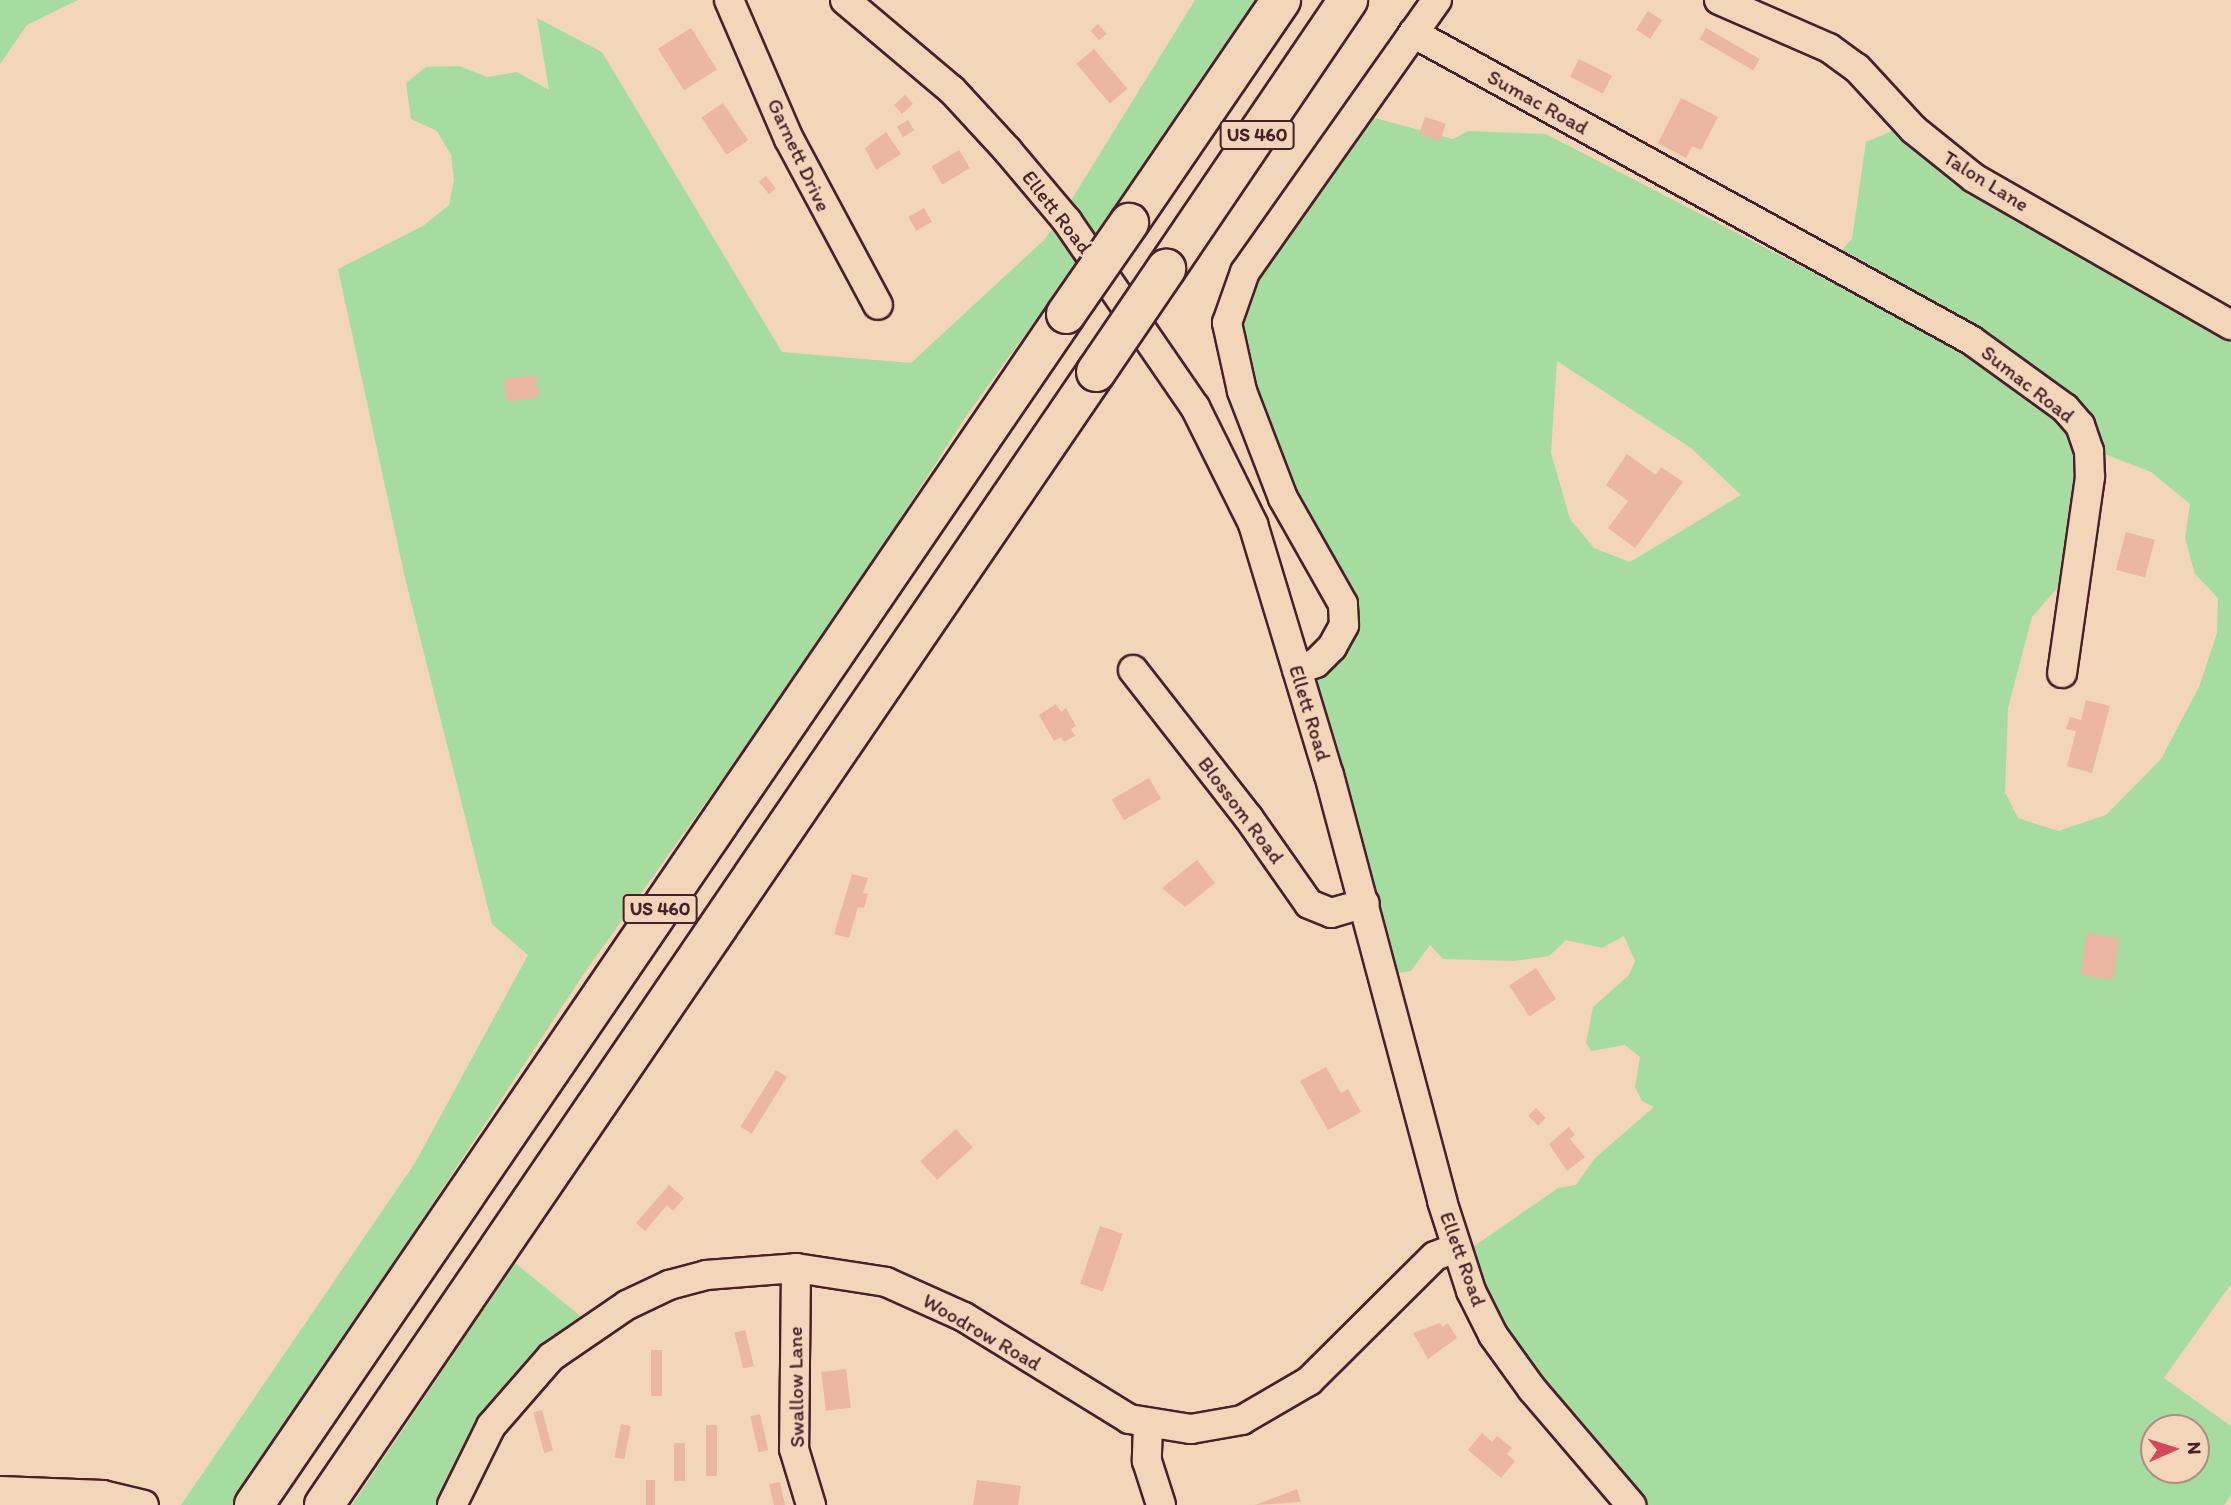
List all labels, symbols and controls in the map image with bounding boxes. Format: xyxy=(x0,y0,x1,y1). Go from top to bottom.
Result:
street label: Sumac Road xyxy=(1483,64,1593,140)
street label: Garnett Drive xyxy=(762,94,836,216)
road number: US 460 xyxy=(1218,119,1296,150)
street label: Talon Lane xyxy=(1938,145,2034,217)
street label: Ellett Road xyxy=(1017,165,1097,259)
street label: Sumac Road xyxy=(1977,340,2079,428)
street label: Ellett Road xyxy=(1284,662,1336,764)
street label: Blossom Road xyxy=(1193,752,1289,868)
road number: US 460 xyxy=(622,894,698,925)
street label: Ellett Road xyxy=(1434,1208,1492,1310)
street label: Woodrow Road xyxy=(918,1288,1046,1376)
street label: Swallow Lane xyxy=(782,1326,810,1448)
north arrow xyxy=(2140,1414,2210,1484)
text: N xyxy=(2183,1441,2206,1455)

